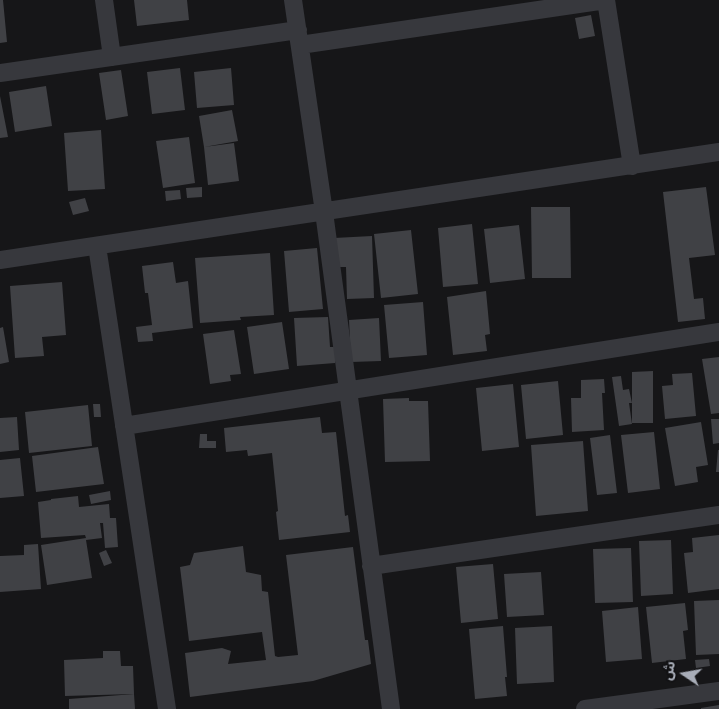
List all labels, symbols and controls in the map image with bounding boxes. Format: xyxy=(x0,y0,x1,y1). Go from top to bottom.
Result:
north arrow xyxy=(659,649,709,699)
text: ش xyxy=(659,660,679,682)

